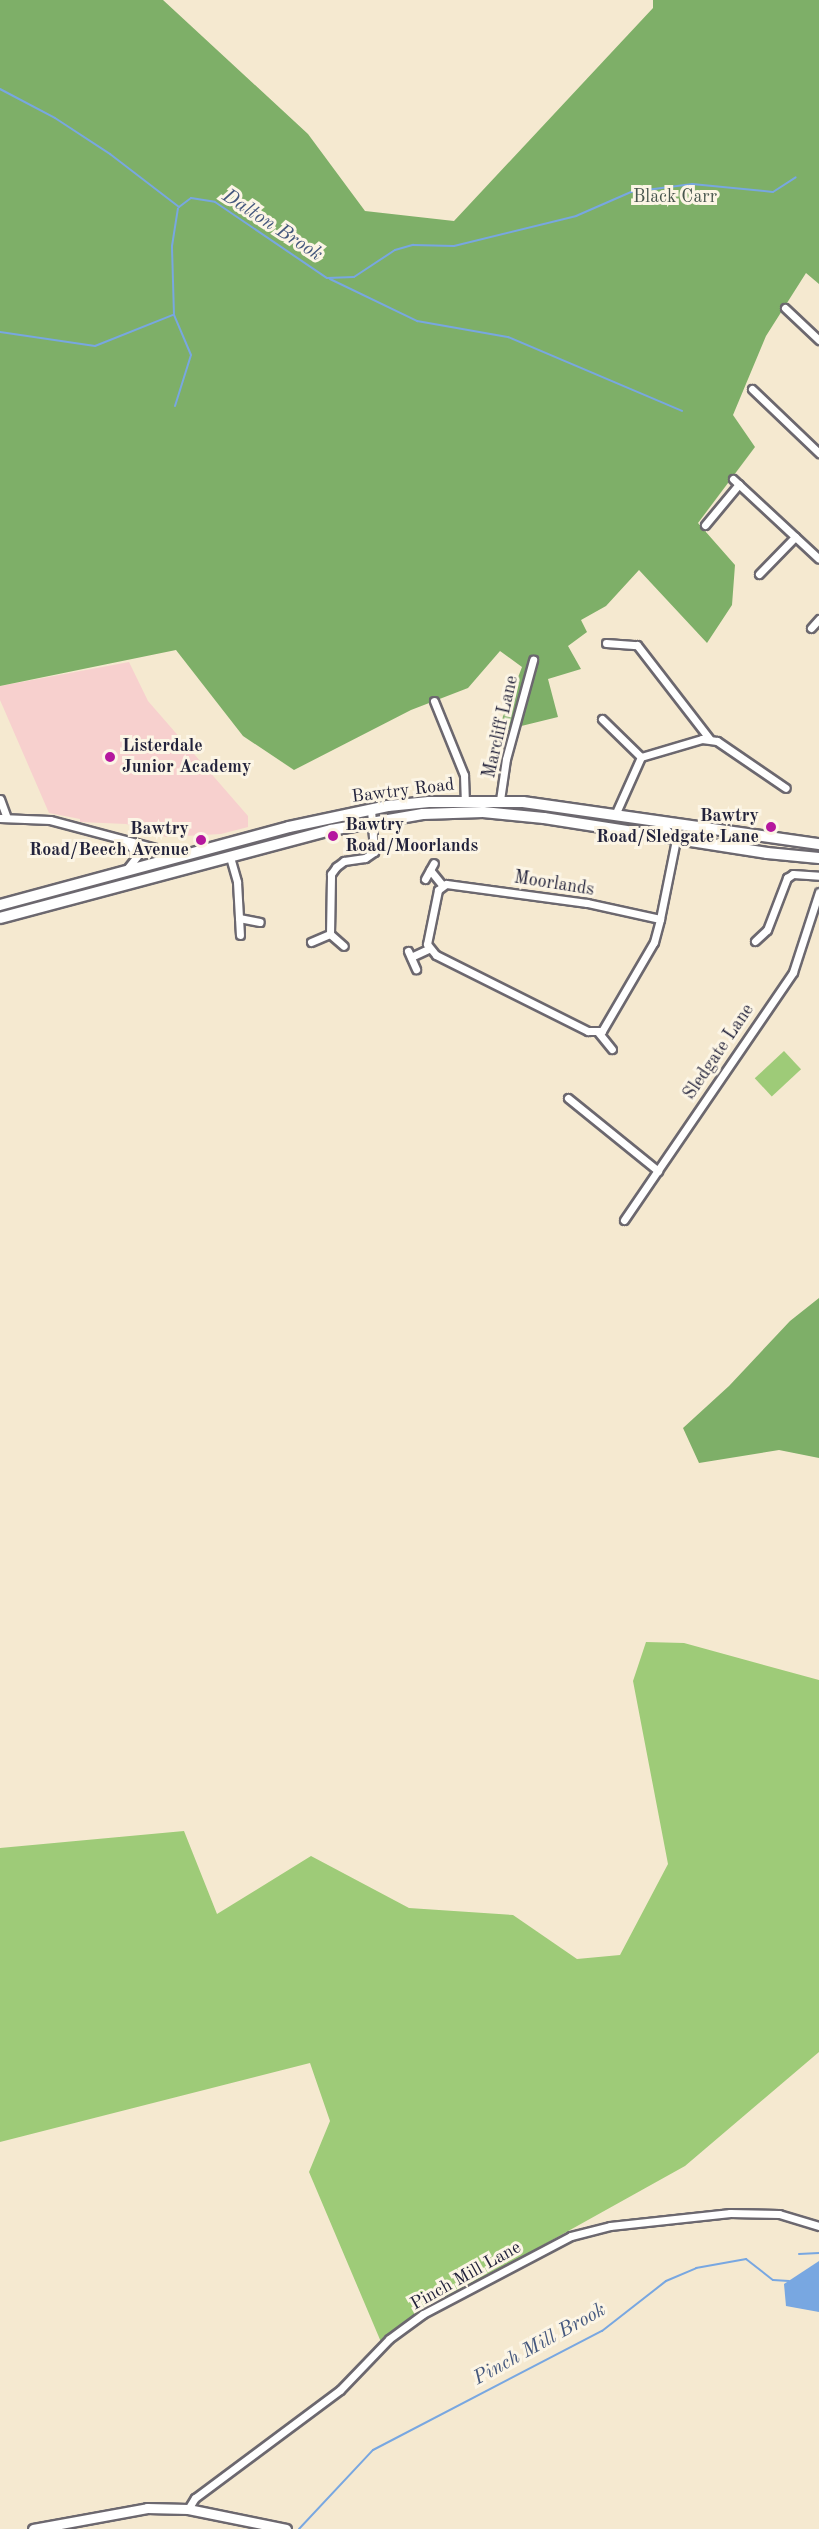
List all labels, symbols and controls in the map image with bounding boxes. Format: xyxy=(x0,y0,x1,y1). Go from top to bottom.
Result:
water label: Dalton Brook xyxy=(217,185,327,267)
park label: Black Carr xyxy=(633,186,717,208)
street label: Marcliff Lane xyxy=(479,674,523,780)
place label: Listerdale Junior Academy xyxy=(122,736,251,778)
marker: Listerdale Junior Academy xyxy=(103,750,117,764)
street label: Bawtry Road xyxy=(350,774,456,808)
place label: Bawtry Road/Sledgate Lane xyxy=(596,806,759,848)
place label: Bawtry Road/Moorlands xyxy=(345,815,478,858)
place label: Bawtry Road/Beech Avenue xyxy=(29,819,189,862)
marker: Bawtry Road/Sledgate Lane xyxy=(764,820,778,834)
marker: Bawtry Road/Moorlands xyxy=(326,829,340,843)
marker: Bawtry Road/Beech Avenue xyxy=(194,833,208,847)
street label: Moorlands xyxy=(512,867,596,901)
street label: Sledgate Lane xyxy=(679,1000,759,1104)
street label: Pinch Mill Lane xyxy=(407,2237,525,2315)
water label: Pinch Mill Brook xyxy=(469,2299,611,2391)

